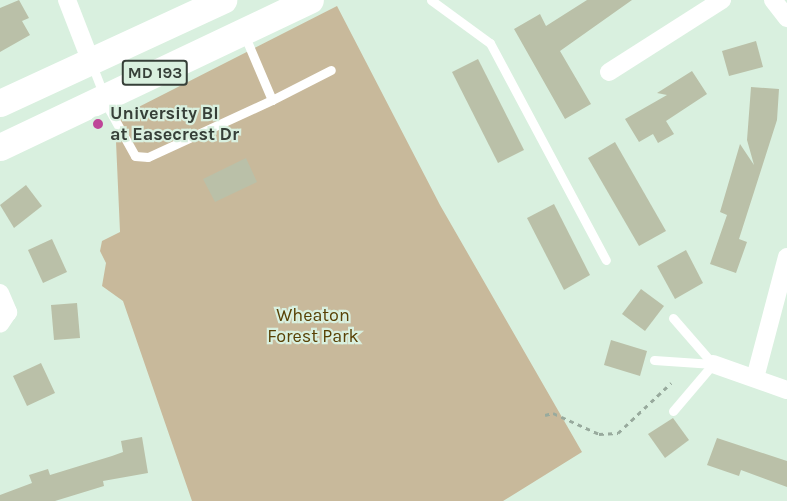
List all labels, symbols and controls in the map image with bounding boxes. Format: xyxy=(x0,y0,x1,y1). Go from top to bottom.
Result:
road number: MD 193 xyxy=(120,60,190,86)
place label: University Bl at Easecrest Dr xyxy=(110,103,239,146)
marker: University Bl at Easecrest Dr xyxy=(91,117,105,131)
park label: Wheaton Forest Park xyxy=(267,305,359,348)

